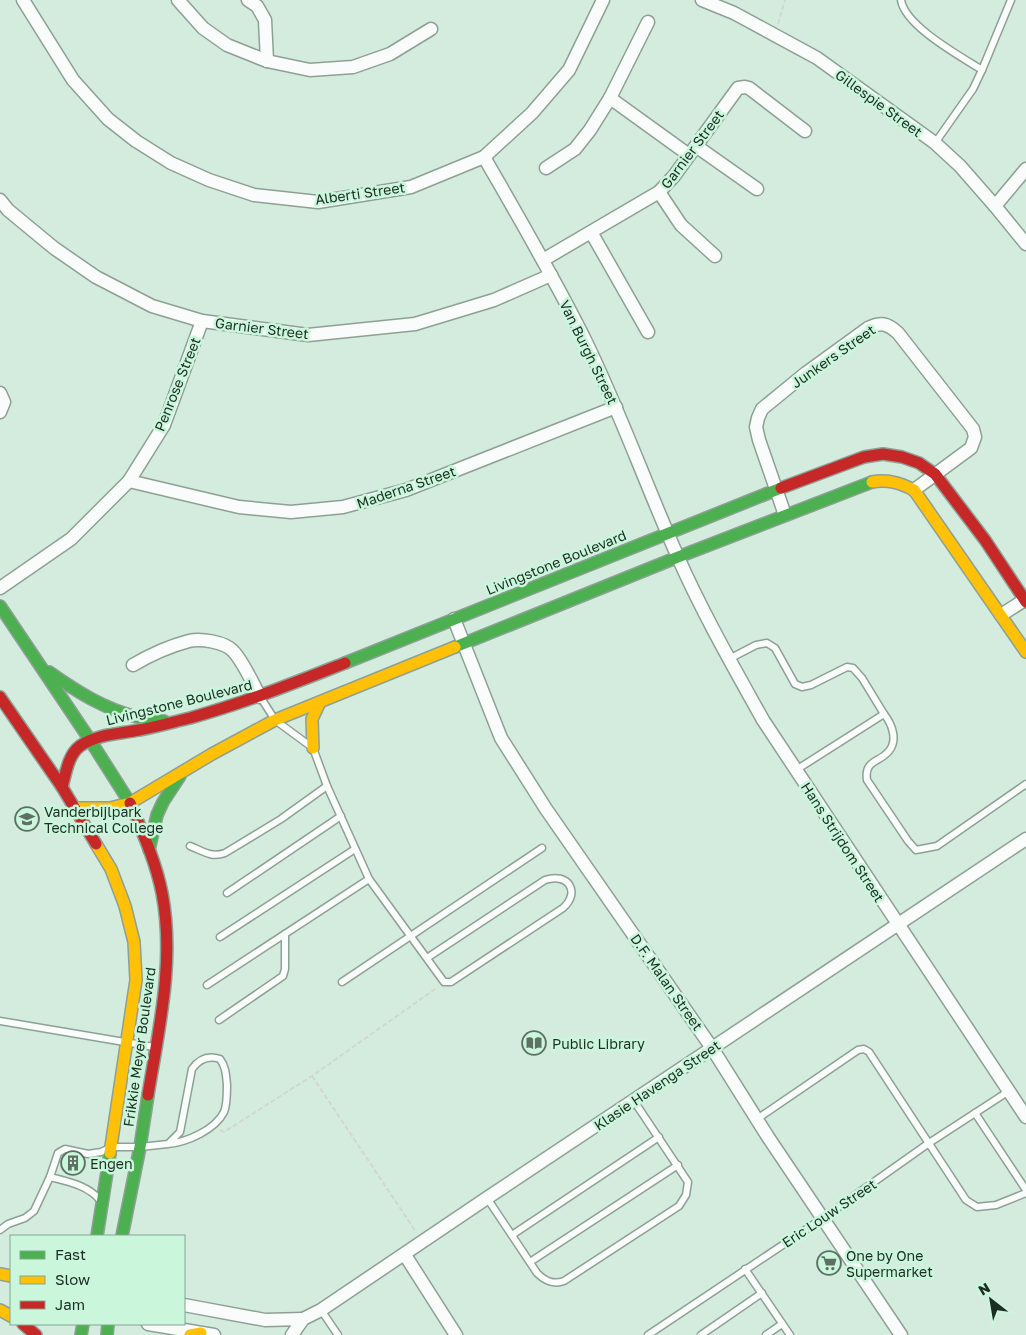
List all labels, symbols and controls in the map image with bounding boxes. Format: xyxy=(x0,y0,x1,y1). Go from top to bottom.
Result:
street label: Gillespie Street xyxy=(832,66,926,140)
street label: Garnier Street xyxy=(657,106,727,192)
street label: Alberti Street xyxy=(314,178,406,208)
street label: Van Burgh Street xyxy=(556,297,622,407)
street label: Garnier Street xyxy=(214,314,310,342)
street label: Junkers Street xyxy=(788,321,878,391)
street label: Penrose Street xyxy=(150,334,204,434)
street label: Maderna Street xyxy=(354,462,458,512)
street label: Livingstone Boulevard xyxy=(483,526,629,598)
street label: Livingstone Boulevard xyxy=(104,676,254,728)
street label: Hans Strijdom Street xyxy=(798,779,888,905)
place label: Vanderbijlpark Technical College xyxy=(44,803,163,836)
school or university icon: Vanderbijlpark Technical College xyxy=(14,806,40,832)
street label: D.F. Malan Street xyxy=(627,930,707,1034)
street label: Frikkie Meyer Boulevard xyxy=(119,966,159,1128)
library icon: Public Library xyxy=(521,1030,547,1056)
place label: Public Library xyxy=(552,1035,645,1052)
street label: Klasie Havenga Street xyxy=(591,1036,723,1134)
building icon: Engen xyxy=(60,1150,86,1176)
place label: Engen xyxy=(90,1155,133,1172)
street label: Eric Louw Street xyxy=(779,1175,879,1251)
legend xyxy=(10,1235,185,1325)
text: Fast xyxy=(55,1245,86,1263)
place label: One by One Supermarket xyxy=(846,1247,933,1280)
supermarket icon: One by One Supermarket xyxy=(816,1250,842,1276)
text: Slow xyxy=(55,1270,90,1288)
north arrow xyxy=(966,1275,1016,1325)
text: N xyxy=(975,1278,993,1298)
text: Jam xyxy=(55,1295,85,1313)

